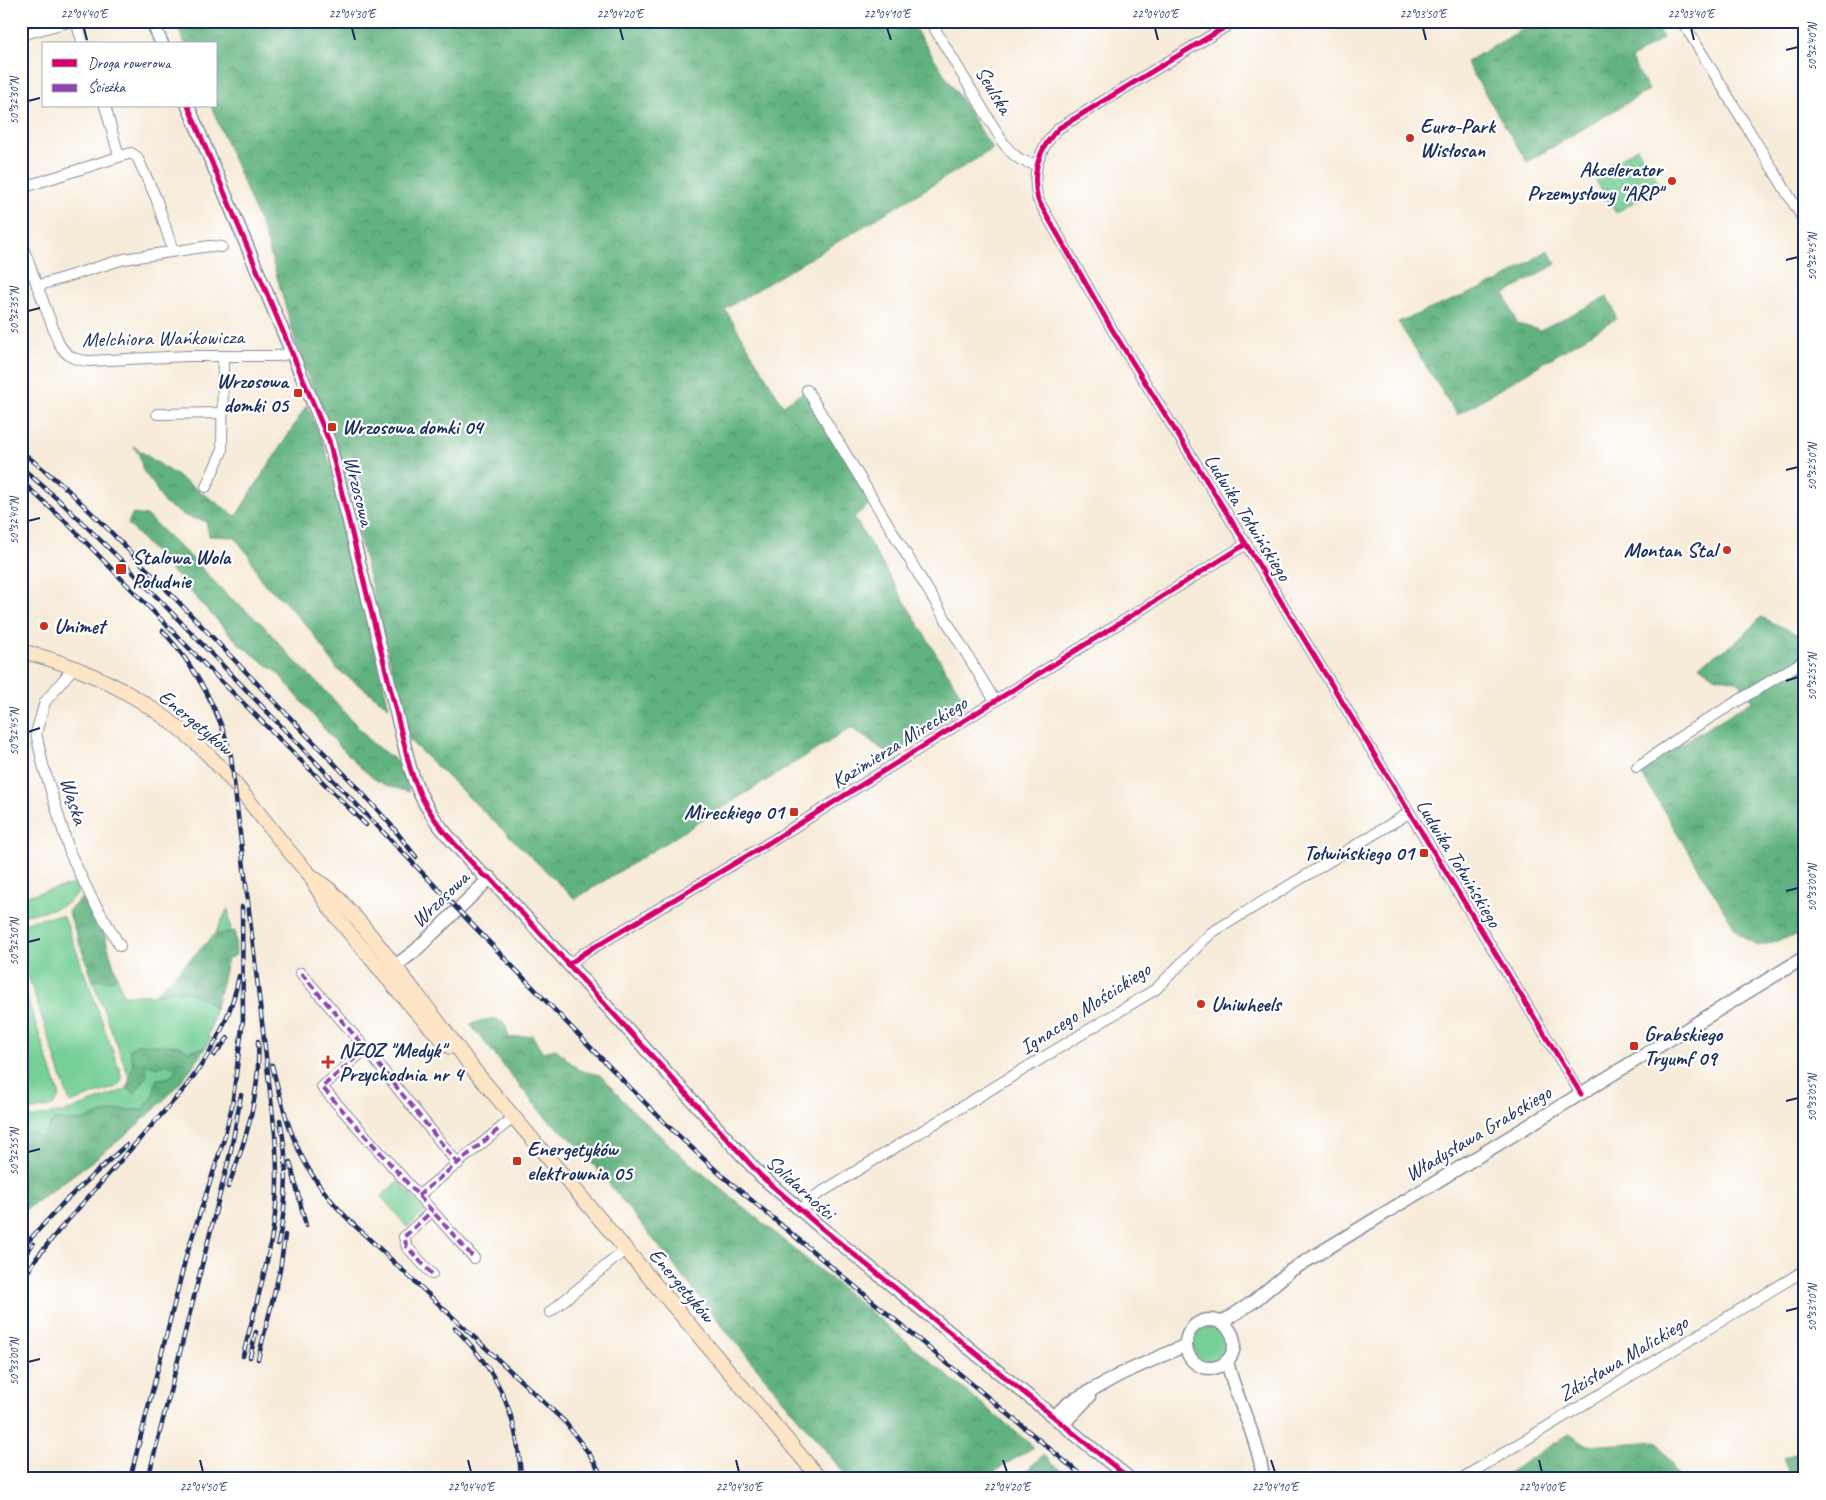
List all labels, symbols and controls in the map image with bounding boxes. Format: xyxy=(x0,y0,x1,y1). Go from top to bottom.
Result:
text: 22°04'40"E xyxy=(61,6,109,22)
text: 22°04'30"E xyxy=(329,6,377,22)
text: 22°04'20"E xyxy=(597,6,645,22)
text: 22°04'10"E xyxy=(864,6,912,22)
text: 22°04'00"E xyxy=(1132,6,1180,22)
text: 22°03'50"E xyxy=(1400,6,1448,22)
text: 22°03'40"E xyxy=(1668,6,1716,22)
text: 50°32'40"N xyxy=(1804,22,1820,71)
legend xyxy=(42,42,218,108)
text: Droga rowerowa xyxy=(88,54,172,73)
street label: Seulska xyxy=(970,61,1020,121)
text: 50°32'30"N xyxy=(6,76,22,125)
text: Ścieżka xyxy=(88,78,126,97)
place label: Euro-Park Wisłosan xyxy=(1420,113,1497,163)
marker: Euro-Park Wisłosan xyxy=(1404,132,1416,144)
place label: Akcelerator Przemysłowy "ARP" xyxy=(1527,156,1667,207)
marker: Akcelerator Przemysłowy "ARP" xyxy=(1666,175,1678,187)
text: 50°32'45"N xyxy=(1804,232,1820,281)
text: 50°32'35"N xyxy=(6,286,22,335)
street label: Melchiora Wańkowicza xyxy=(82,324,246,352)
place label: Wrzosowa domki 05 xyxy=(216,368,290,418)
marker: Wrzosowa domki 05 xyxy=(292,387,304,399)
place label: Wrzosowa domki 04 xyxy=(342,414,485,440)
marker: Wrzosowa domki 04 xyxy=(326,421,338,433)
text: 50°32'50"N xyxy=(1804,442,1820,491)
street label: Ludwika Tołwińskiego xyxy=(1199,449,1298,587)
street label: Wrzosowa xyxy=(338,454,381,531)
text: 50°32'40"N xyxy=(6,496,22,545)
place label: Montan Stal xyxy=(1624,537,1721,563)
place label: Stalowa Wola Południe xyxy=(132,544,232,594)
marker: Montan Stal xyxy=(1721,544,1733,556)
marker: Stalowa Wola Południe xyxy=(114,562,128,576)
place label: Unimet xyxy=(54,613,108,639)
marker: Unimet xyxy=(38,620,50,632)
text: 50°32'55"N xyxy=(1804,652,1820,701)
street label: Energetyków xyxy=(153,683,240,762)
street label: Kazimierza Mireckiego xyxy=(826,689,973,794)
text: 50°32'45"N xyxy=(6,707,22,756)
street label: Wąska xyxy=(55,774,94,830)
street label: Ludwika Tołwińskiego xyxy=(1411,794,1508,933)
place label: Mireckiego 01 xyxy=(684,799,787,825)
marker: Mireckiego 01 xyxy=(788,806,800,818)
place label: Tołwińskiego 01 xyxy=(1304,840,1417,866)
marker: Tołwińskiego 01 xyxy=(1418,847,1430,859)
street label: Wrzosowa xyxy=(406,863,476,933)
text: 50°33'00"N xyxy=(1804,863,1820,912)
text: 50°32'50"N xyxy=(6,917,22,966)
street label: Ignacego Mościckiego xyxy=(1015,955,1157,1060)
place label: Uniwheels xyxy=(1211,991,1283,1017)
marker: Uniwheels xyxy=(1195,998,1207,1010)
place label: Grabskiego Tryumf 09 xyxy=(1644,1021,1723,1072)
place label: NZOZ "Medyk" Przychodnia nr 4 xyxy=(339,1037,465,1087)
marker: Grabskiego Tryumf 09 xyxy=(1628,1040,1640,1052)
marker: NZOZ "Medyk" Przychodnia nr 4 xyxy=(321,1055,335,1069)
text: 50°33'05"N xyxy=(1804,1073,1820,1122)
street label: Władysława Grabskiego xyxy=(1400,1078,1557,1187)
text: 50°32'55"N xyxy=(6,1127,22,1176)
place label: Energetyków elektrownia 05 xyxy=(527,1136,634,1186)
street label: Solidarności xyxy=(761,1149,843,1227)
marker: Energetyków elektrownia 05 xyxy=(511,1155,523,1167)
street label: Energetyków xyxy=(643,1242,722,1329)
text: 50°33'10"N xyxy=(1804,1283,1820,1332)
street label: Zdzisława Malickiego xyxy=(1553,1308,1694,1407)
text: 50°33'00"N xyxy=(6,1337,22,1386)
text: 22°04'50"E xyxy=(180,1479,228,1495)
text: 22°04'40"E xyxy=(448,1479,496,1495)
text: 22°04'30"E xyxy=(716,1479,764,1495)
text: 22°04'20"E xyxy=(984,1479,1032,1495)
text: 22°04'10"E xyxy=(1252,1479,1300,1495)
text: 22°04'00"E xyxy=(1519,1479,1567,1495)

